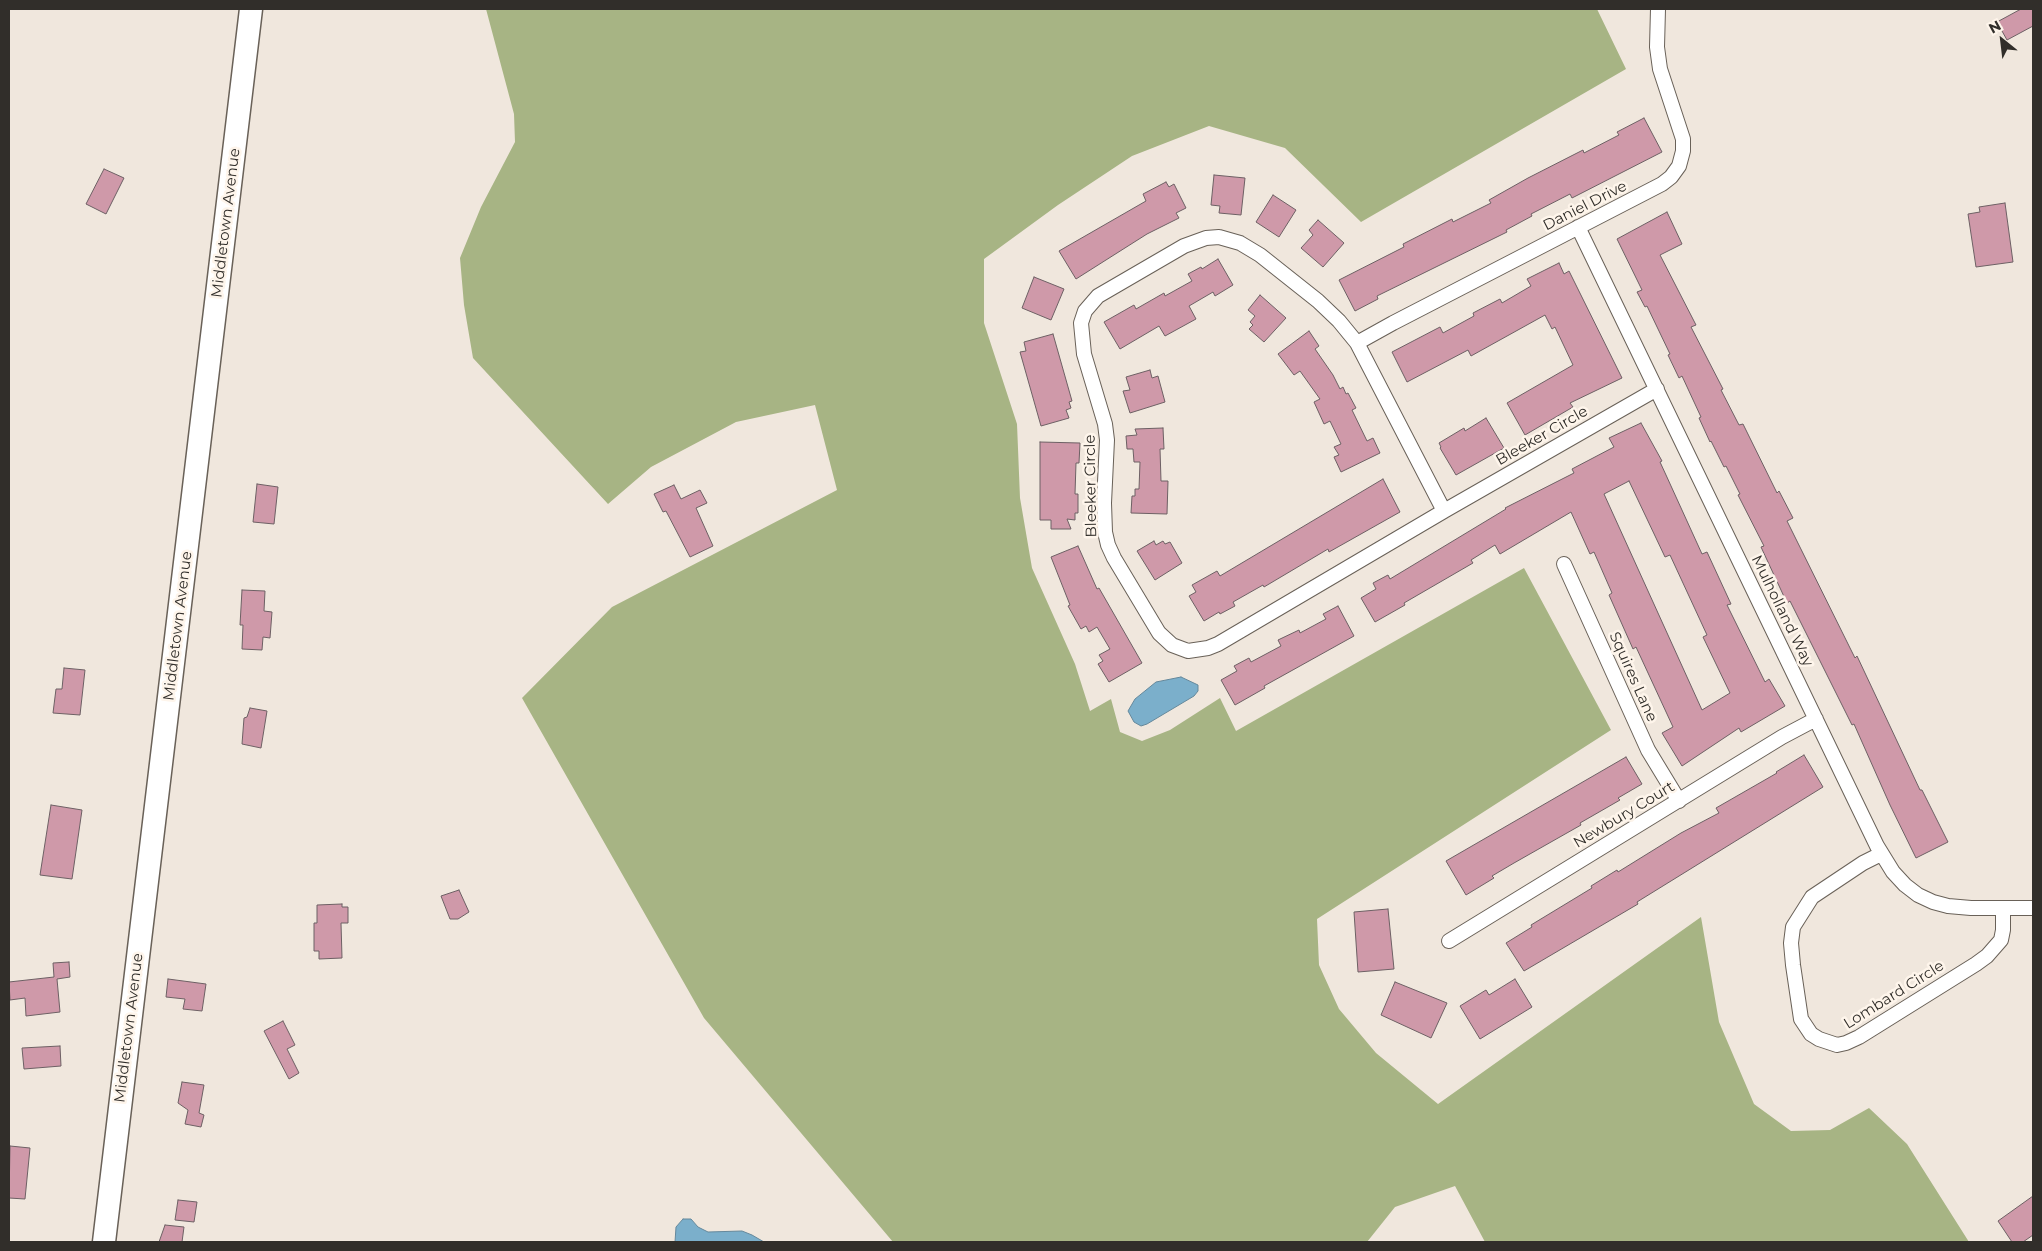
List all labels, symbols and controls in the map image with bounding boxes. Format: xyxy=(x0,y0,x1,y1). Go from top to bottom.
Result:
north arrow xyxy=(1977,15,2027,65)
text: N xyxy=(1985,16,2004,37)
street label: Middletown Avenue xyxy=(208,147,244,299)
street label: Daniel Drive xyxy=(1540,177,1630,235)
street label: Bleeker Circle xyxy=(1493,402,1591,470)
street label: Bleeker Circle xyxy=(1081,434,1101,538)
street label: Middletown Avenue xyxy=(160,550,196,702)
street label: Mulholland Way xyxy=(1747,552,1817,670)
street label: Squires Lane xyxy=(1605,629,1661,725)
street label: Newbury Court xyxy=(1570,778,1678,852)
street label: Middletown Avenue xyxy=(111,952,147,1104)
street label: Lombard Circle xyxy=(1841,957,1947,1033)

